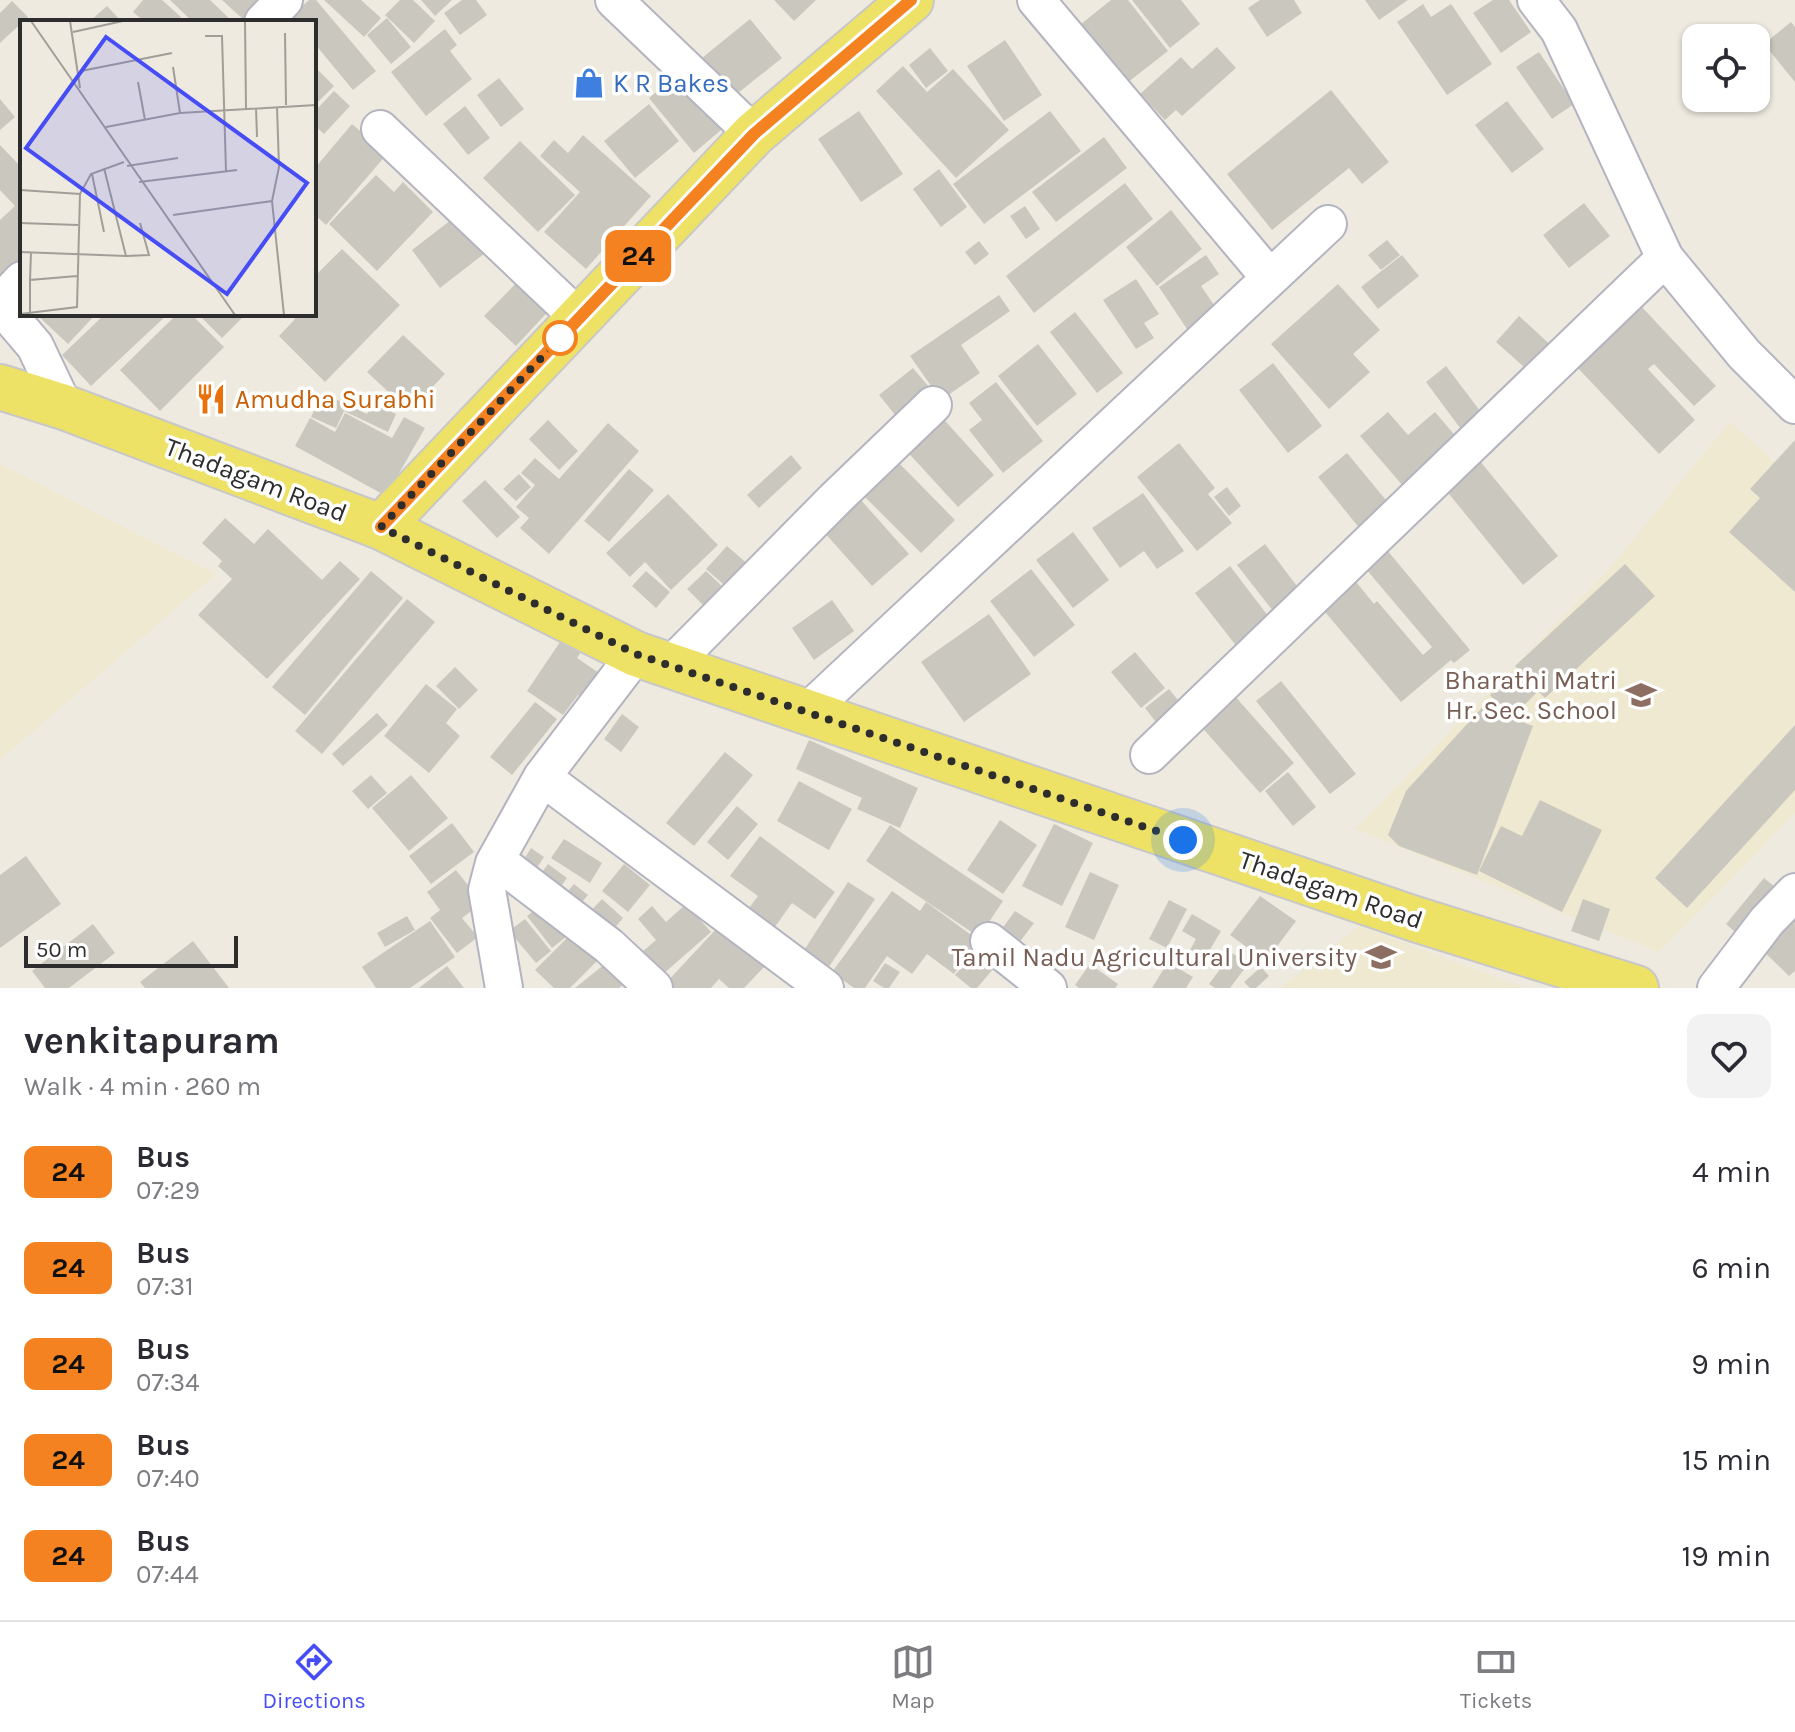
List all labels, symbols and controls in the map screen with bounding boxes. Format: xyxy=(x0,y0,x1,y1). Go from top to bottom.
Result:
inset map xyxy=(20,20,316,316)
map controls xyxy=(1682,24,1770,112)
button: locate xyxy=(1682,24,1770,112)
shop icon: K R Bakes xyxy=(572,66,606,100)
place label: K R Bakes xyxy=(613,68,729,99)
line badge: 24 xyxy=(602,230,674,282)
text: 24 xyxy=(621,239,655,272)
unlabelled marker xyxy=(543,321,577,355)
restaurant icon: Amudha Surabhi xyxy=(194,382,228,416)
place label: Amudha Surabhi xyxy=(235,384,436,415)
street label: Thadagam Road xyxy=(161,431,351,529)
place label: Bharathi Matri Hr. Sec. School xyxy=(1444,665,1617,726)
school or university icon: Bharathi Matri Hr. Sec. School xyxy=(1624,678,1658,712)
your location xyxy=(1163,820,1203,860)
street label: Thadagam Road xyxy=(1235,844,1427,936)
scale bar xyxy=(24,932,238,968)
text: 50 m xyxy=(36,937,87,963)
school or university icon: Tamil Nadu Agricultural University xyxy=(1364,940,1398,974)
place label: Tamil Nadu Agricultural University xyxy=(952,942,1357,973)
button: heart xyxy=(1687,1014,1771,1098)
text: venkitapuram xyxy=(24,1018,280,1063)
text: Walk · 4 min · 260 m xyxy=(24,1071,261,1102)
text: Bus xyxy=(136,1139,190,1175)
text: 4 min xyxy=(1692,1154,1771,1190)
text: 24 xyxy=(51,1155,85,1188)
text: 07:29 xyxy=(136,1175,200,1206)
text: Bus xyxy=(136,1235,190,1271)
text: 6 min xyxy=(1692,1250,1771,1286)
text: 24 xyxy=(51,1251,85,1284)
text: 07:31 xyxy=(136,1271,194,1302)
text: Bus xyxy=(136,1331,190,1367)
text: 9 min xyxy=(1691,1346,1771,1382)
text: 24 xyxy=(51,1347,85,1380)
text: 07:34 xyxy=(136,1367,200,1398)
text: Bus xyxy=(136,1427,190,1463)
text: 15 min xyxy=(1682,1442,1771,1478)
text: 24 xyxy=(51,1443,85,1476)
text: 07:40 xyxy=(136,1463,200,1494)
text: Bus xyxy=(136,1523,190,1559)
text: 19 min xyxy=(1681,1538,1771,1574)
text: 24 xyxy=(51,1539,85,1572)
text: 07:44 xyxy=(136,1559,199,1590)
tab: Directions xyxy=(263,1640,366,1714)
tab: Map xyxy=(891,1640,935,1714)
tab: Tickets xyxy=(1460,1640,1532,1714)

